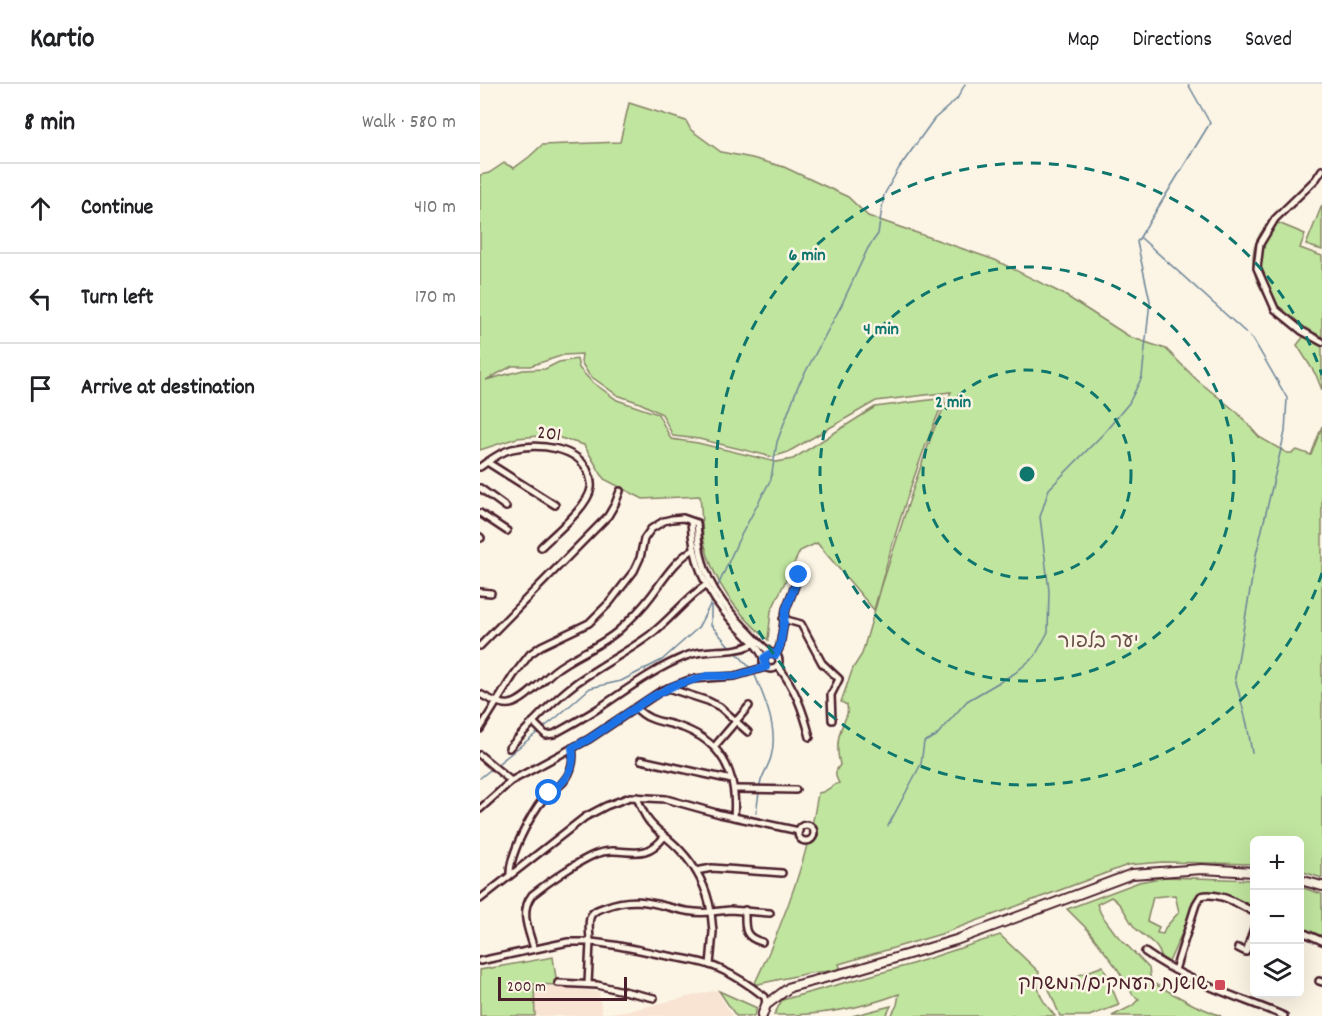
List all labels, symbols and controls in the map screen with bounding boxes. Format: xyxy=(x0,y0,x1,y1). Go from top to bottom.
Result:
text: Kartio xyxy=(30,21,94,61)
text: Map xyxy=(1068,26,1099,56)
text: Directions xyxy=(1132,26,1212,56)
text: Saved xyxy=(1245,26,1292,56)
text: 8 min xyxy=(24,105,75,142)
text: Walk · 580 m xyxy=(362,109,456,137)
icon: ahead xyxy=(24,192,57,225)
text: Continue xyxy=(81,193,153,224)
text: 410 m xyxy=(414,194,456,222)
text: 6 min xyxy=(789,244,825,269)
icon: left xyxy=(24,282,57,315)
text: Turn left xyxy=(81,283,153,314)
text: 170 m xyxy=(415,284,456,312)
text: 4 min xyxy=(863,318,899,343)
icon: arrive xyxy=(24,372,57,405)
text: Arrive at destination xyxy=(81,373,255,404)
text: 2 min xyxy=(935,391,971,416)
street label: 201 xyxy=(535,420,563,450)
centre of rings xyxy=(1017,464,1037,484)
route end xyxy=(785,561,811,587)
park label: יער בלפור xyxy=(1058,629,1138,657)
route start xyxy=(535,779,561,805)
map controls xyxy=(1250,836,1304,998)
button: + xyxy=(1250,836,1304,890)
button: − xyxy=(1250,890,1304,944)
button: layers xyxy=(1250,944,1304,998)
place label: שושנת העמקים/המשחק xyxy=(1018,971,1208,999)
scale bar xyxy=(498,974,627,1002)
text: 200 m xyxy=(507,976,546,999)
marker: שושנת העמקים/המשחק xyxy=(1213,978,1227,992)

